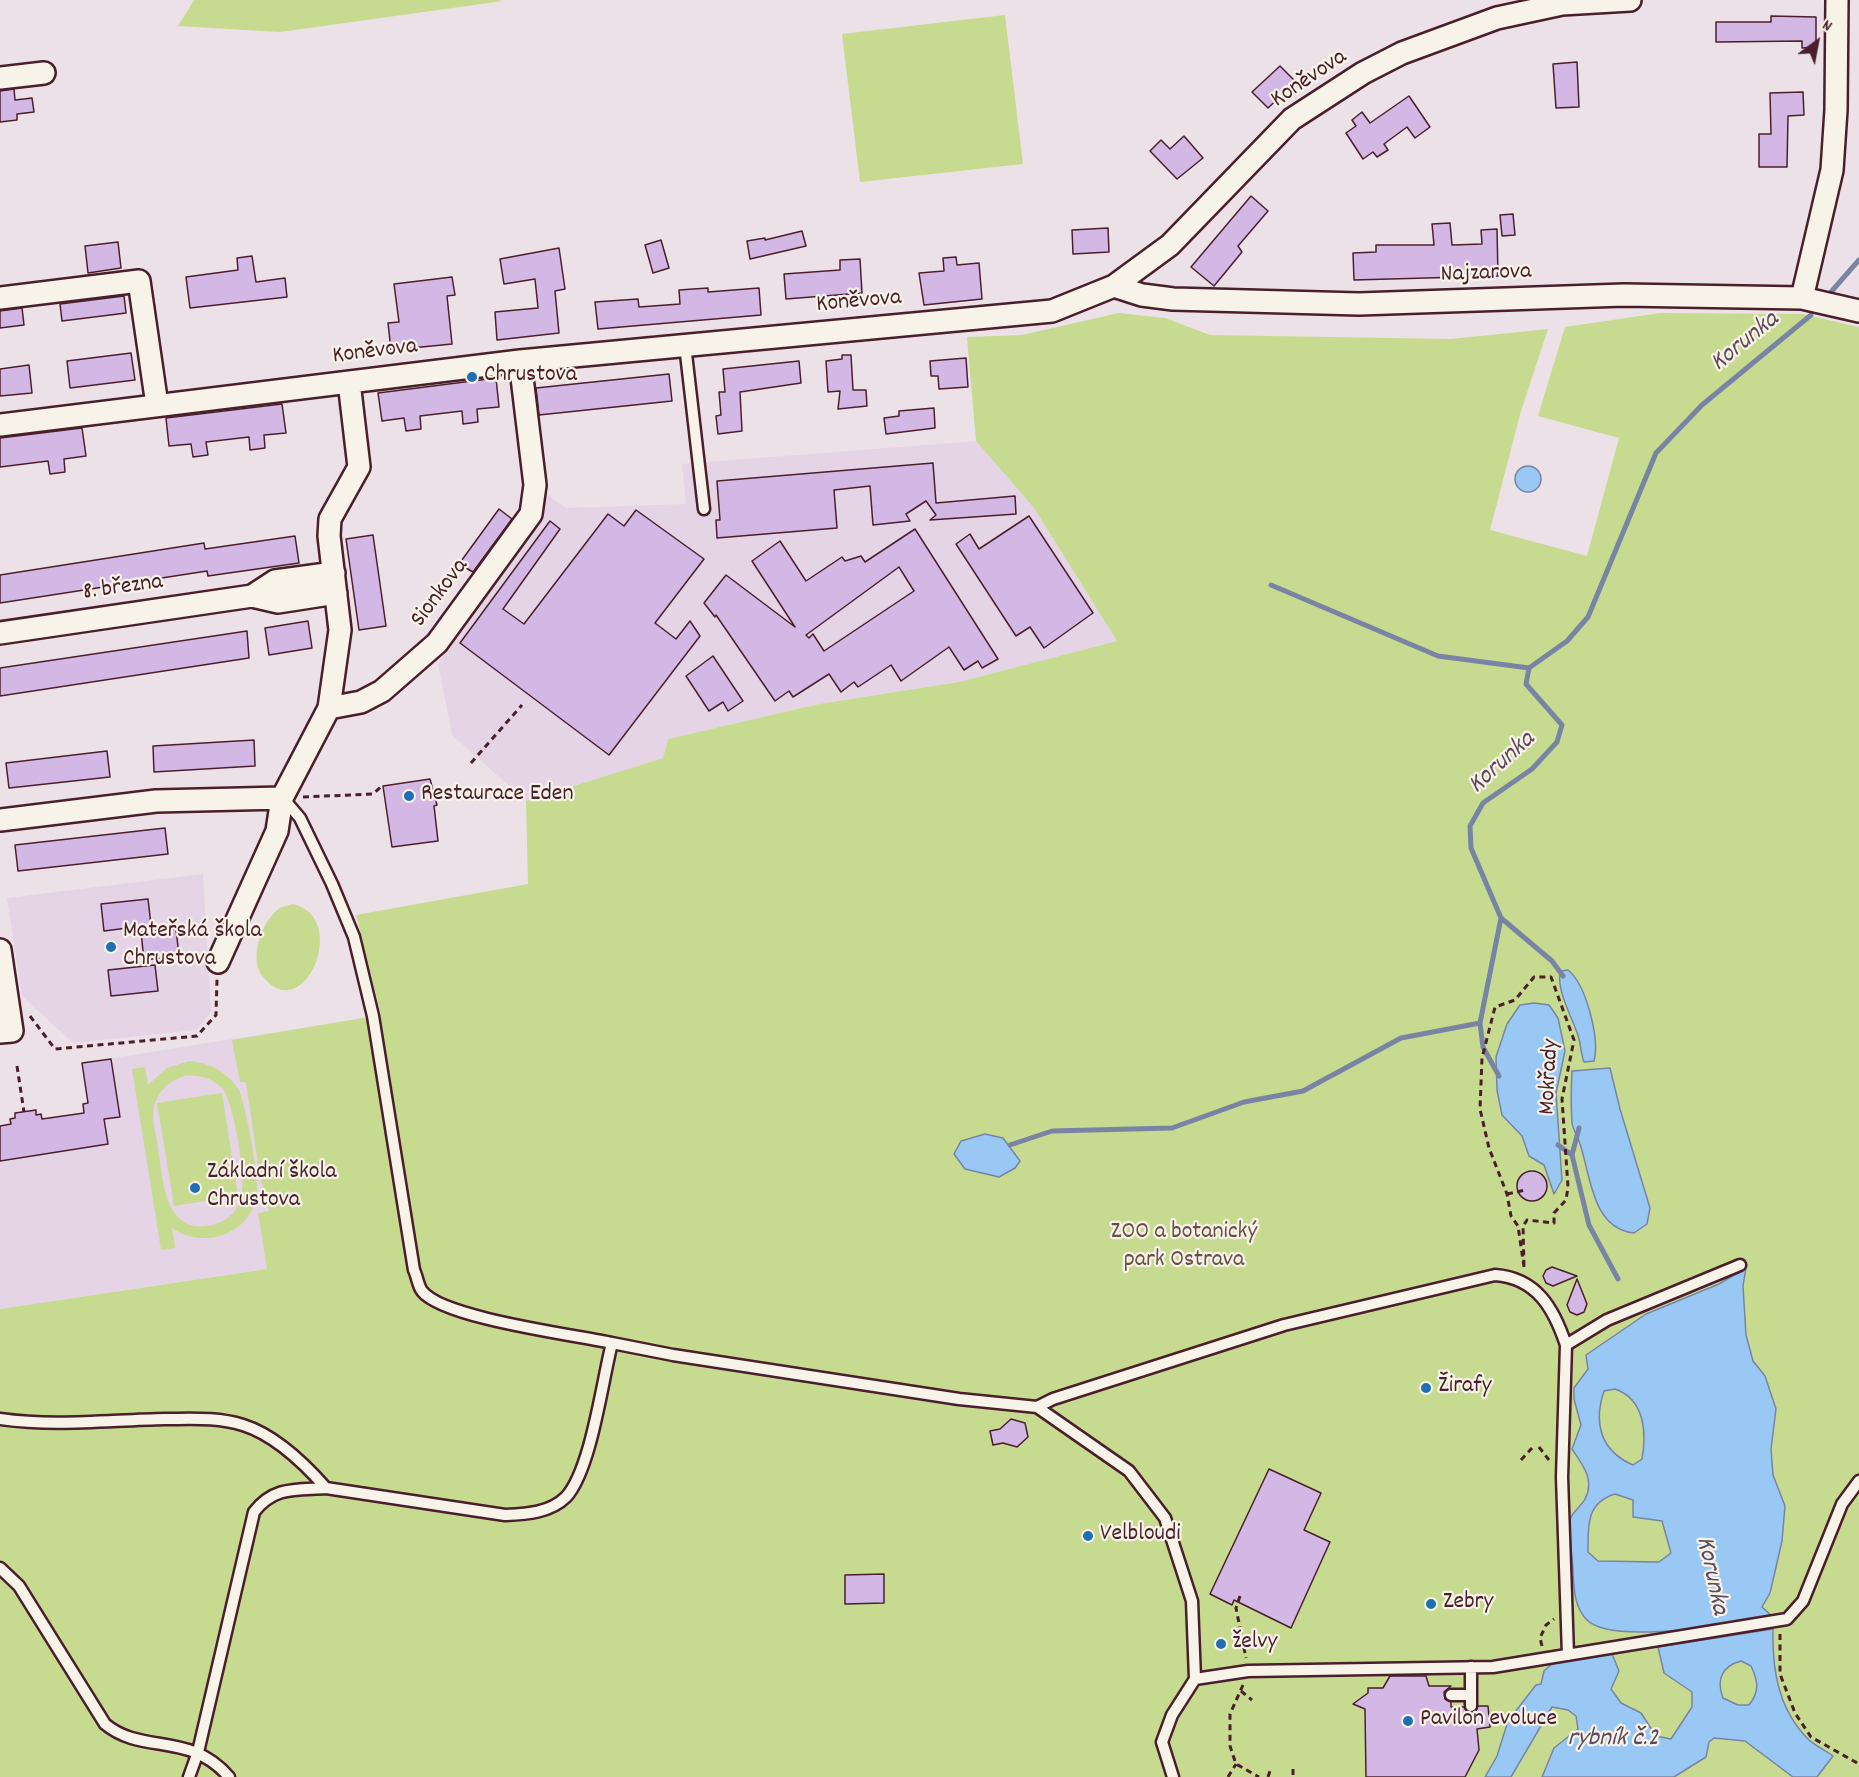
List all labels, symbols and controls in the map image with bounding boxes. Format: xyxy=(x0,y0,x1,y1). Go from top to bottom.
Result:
north arrow xyxy=(1787,12,1847,72)
text: N xyxy=(1817,14,1836,38)
street label: Koněvova xyxy=(1267,44,1353,116)
street label: Najzarova xyxy=(1440,259,1532,291)
street label: Koněvova xyxy=(815,285,903,321)
water label: Korunka xyxy=(1705,306,1787,380)
street label: Koněvova xyxy=(331,334,419,372)
place label: Chrustova xyxy=(484,363,577,391)
marker: Chrustova xyxy=(465,370,479,384)
street label: Sionkova xyxy=(406,554,476,634)
street label: 8. března xyxy=(81,569,165,609)
water label: Korunka xyxy=(1463,726,1543,802)
place label: Restaurace Eden xyxy=(421,782,573,810)
marker: Restaurace Eden xyxy=(402,789,416,803)
place label: Mateřská škola Chrustova xyxy=(123,919,262,975)
marker: Mateřská škola Chrustova xyxy=(104,940,118,954)
street label: Mokřady xyxy=(1535,1038,1567,1116)
place label: Základní škola Chrustova xyxy=(207,1160,336,1216)
marker: Základní škola Chrustova xyxy=(188,1181,202,1195)
park label: ZOO a botanický park Ostrava xyxy=(1111,1220,1257,1276)
place label: Žirafy xyxy=(1438,1374,1491,1402)
marker: Žirafy xyxy=(1419,1381,1433,1395)
place label: Velbloudi xyxy=(1100,1522,1181,1550)
marker: Velbloudi xyxy=(1081,1529,1095,1543)
water label: Korunka xyxy=(1686,1534,1734,1618)
place label: Zebry xyxy=(1443,1590,1493,1618)
marker: Zebry xyxy=(1424,1597,1438,1611)
place label: želvy xyxy=(1233,1630,1277,1658)
marker: želvy xyxy=(1214,1637,1228,1651)
place label: Pavilon evoluce xyxy=(1420,1707,1557,1735)
marker: Pavilon evoluce xyxy=(1401,1714,1415,1728)
water label: rybník č.2 xyxy=(1568,1724,1658,1756)

